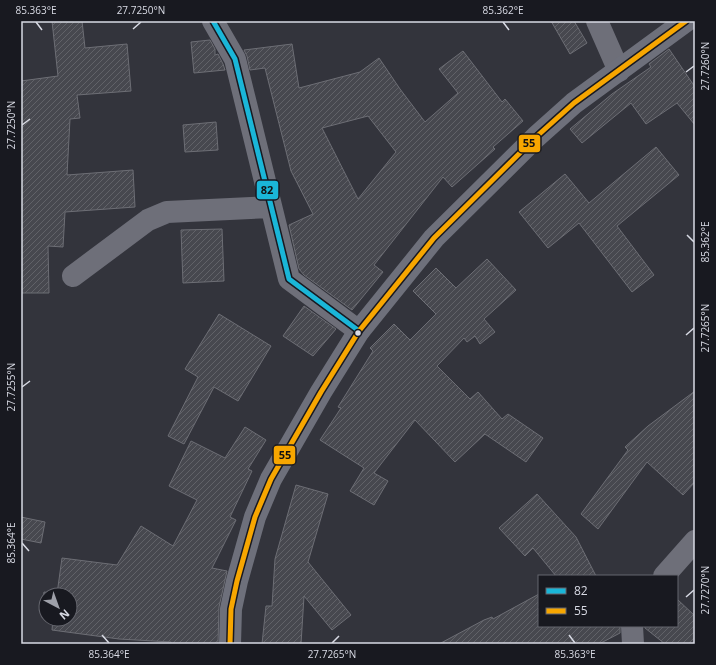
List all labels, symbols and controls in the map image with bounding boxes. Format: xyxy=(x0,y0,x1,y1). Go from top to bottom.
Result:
text: 85.363°E xyxy=(15,3,57,17)
text: 27.7250°N xyxy=(117,3,165,17)
text: 85.362°E xyxy=(482,3,524,17)
text: 27.7260°N xyxy=(698,42,712,90)
text: 27.7250°N xyxy=(4,101,18,149)
line badge: 55 xyxy=(518,134,541,153)
text: 55 xyxy=(523,135,535,150)
line badge: 82 xyxy=(256,180,279,200)
text: 82 xyxy=(261,182,273,197)
text: 85.362°E xyxy=(698,221,712,263)
text: 27.7265°N xyxy=(698,304,712,352)
unlabelled marker xyxy=(353,328,363,338)
text: 27.7255°N xyxy=(4,363,18,411)
line badge: 55 xyxy=(273,445,296,465)
text: 55 xyxy=(279,447,291,462)
text: 85.364°E xyxy=(4,522,18,564)
text: 27.7270°N xyxy=(698,566,712,614)
legend xyxy=(538,575,678,627)
text: 82 xyxy=(574,582,588,599)
north arrow xyxy=(38,587,78,627)
text: 55 xyxy=(574,602,588,619)
text: N xyxy=(57,606,73,624)
text: 85.364°E xyxy=(88,647,130,661)
text: 27.7265°N xyxy=(308,647,356,661)
text: 85.363°E xyxy=(554,647,596,661)

